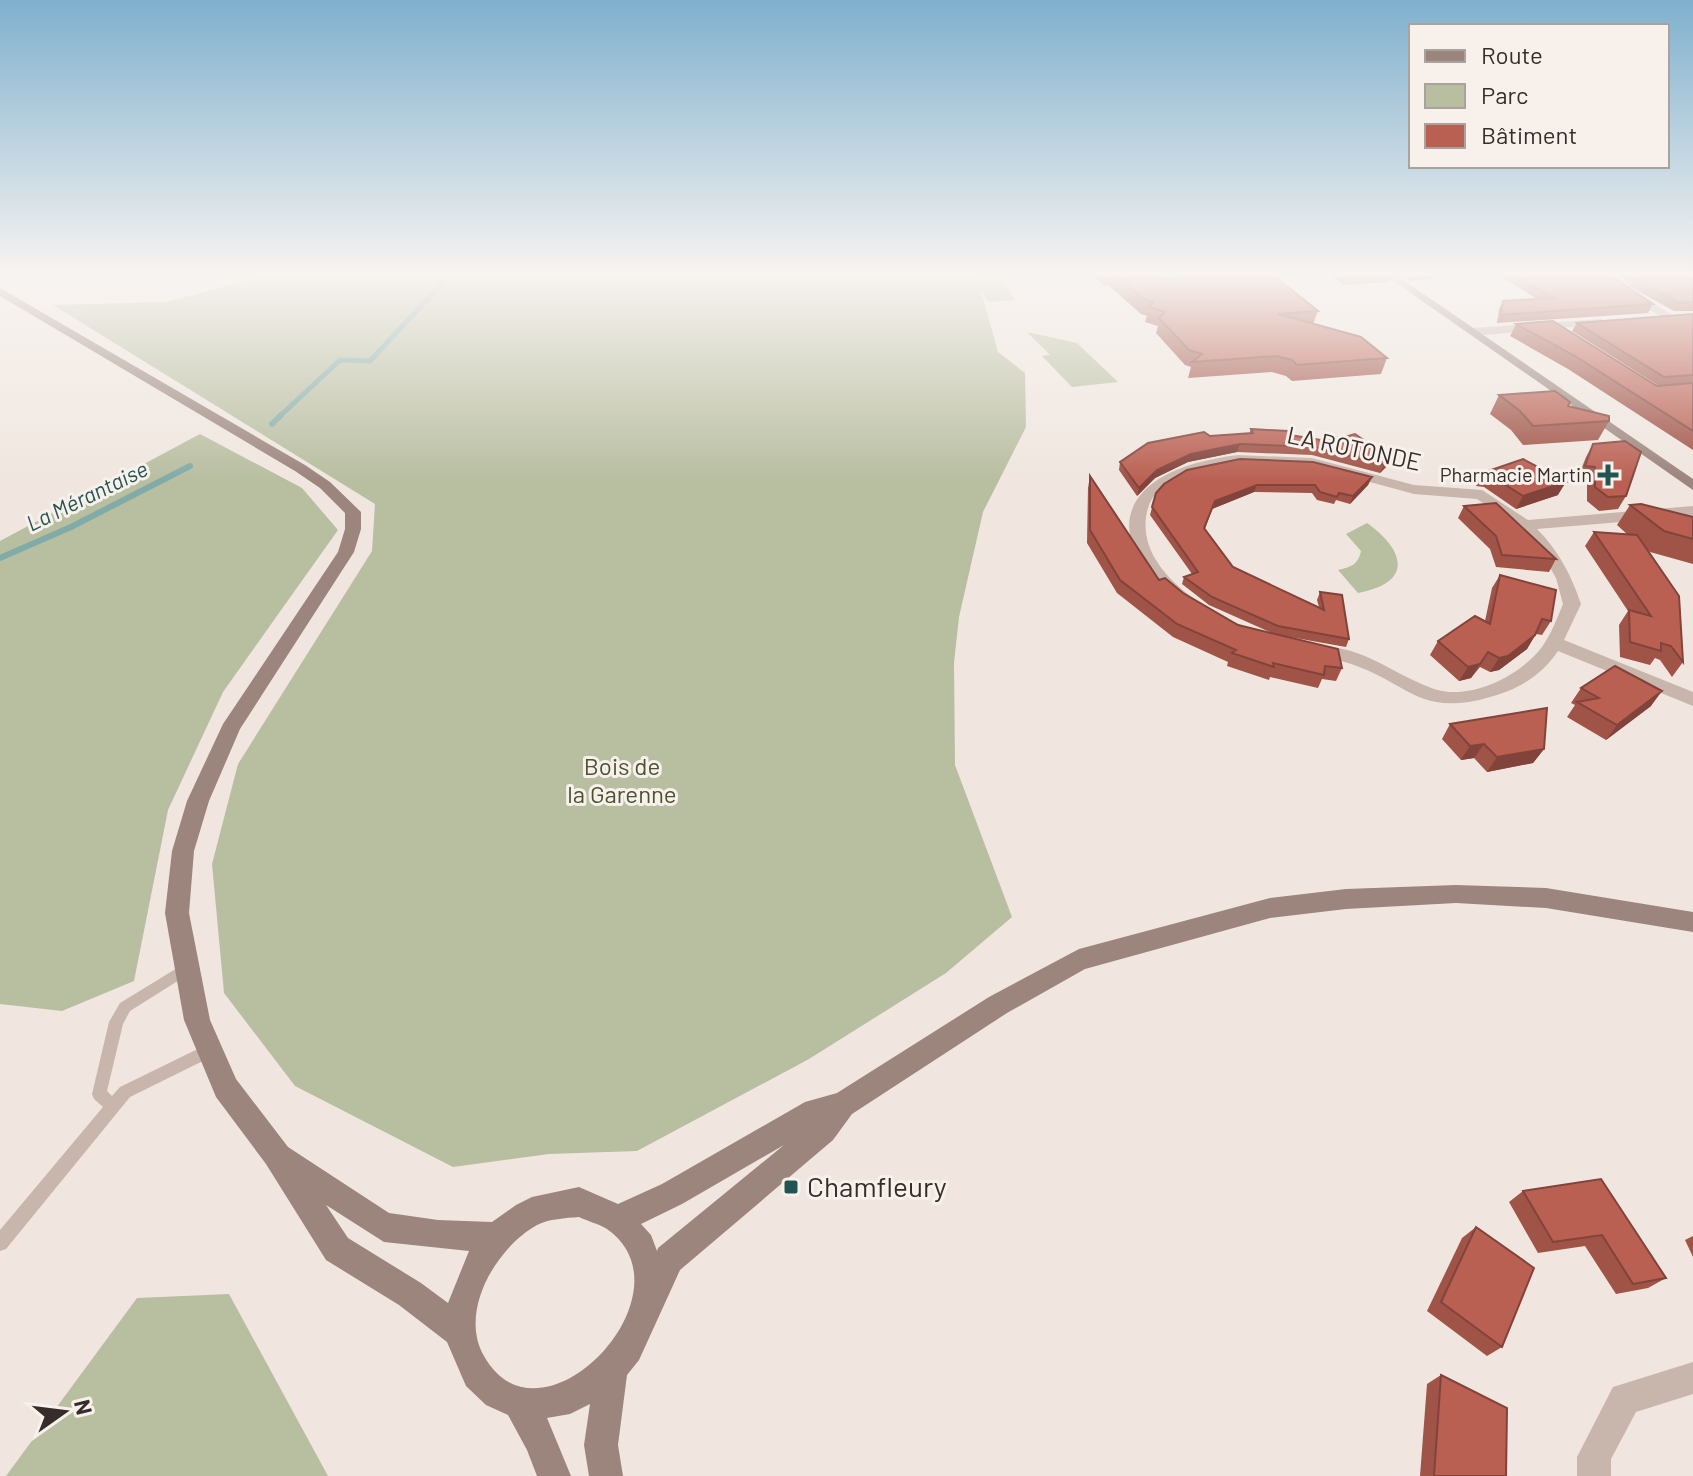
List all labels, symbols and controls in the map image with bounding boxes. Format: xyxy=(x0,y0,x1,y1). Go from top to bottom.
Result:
legend xyxy=(1409,24,1669,168)
text: Route xyxy=(1481,40,1543,69)
text: Parc xyxy=(1481,80,1529,109)
text: Bâtiment xyxy=(1481,120,1577,149)
street label: LA ROTONDE xyxy=(1285,419,1424,476)
water label: La Mérantaise xyxy=(22,455,151,536)
place label: Pharmacie Martin xyxy=(1440,462,1592,486)
marker: Pharmacie Martin xyxy=(1599,466,1617,484)
park label: Bois de la Garenne xyxy=(567,751,677,808)
place label: Chamfleury xyxy=(807,1169,947,1203)
marker: Chamfleury xyxy=(782,1178,800,1196)
north arrow xyxy=(24,1372,104,1452)
text: N xyxy=(70,1397,99,1417)

